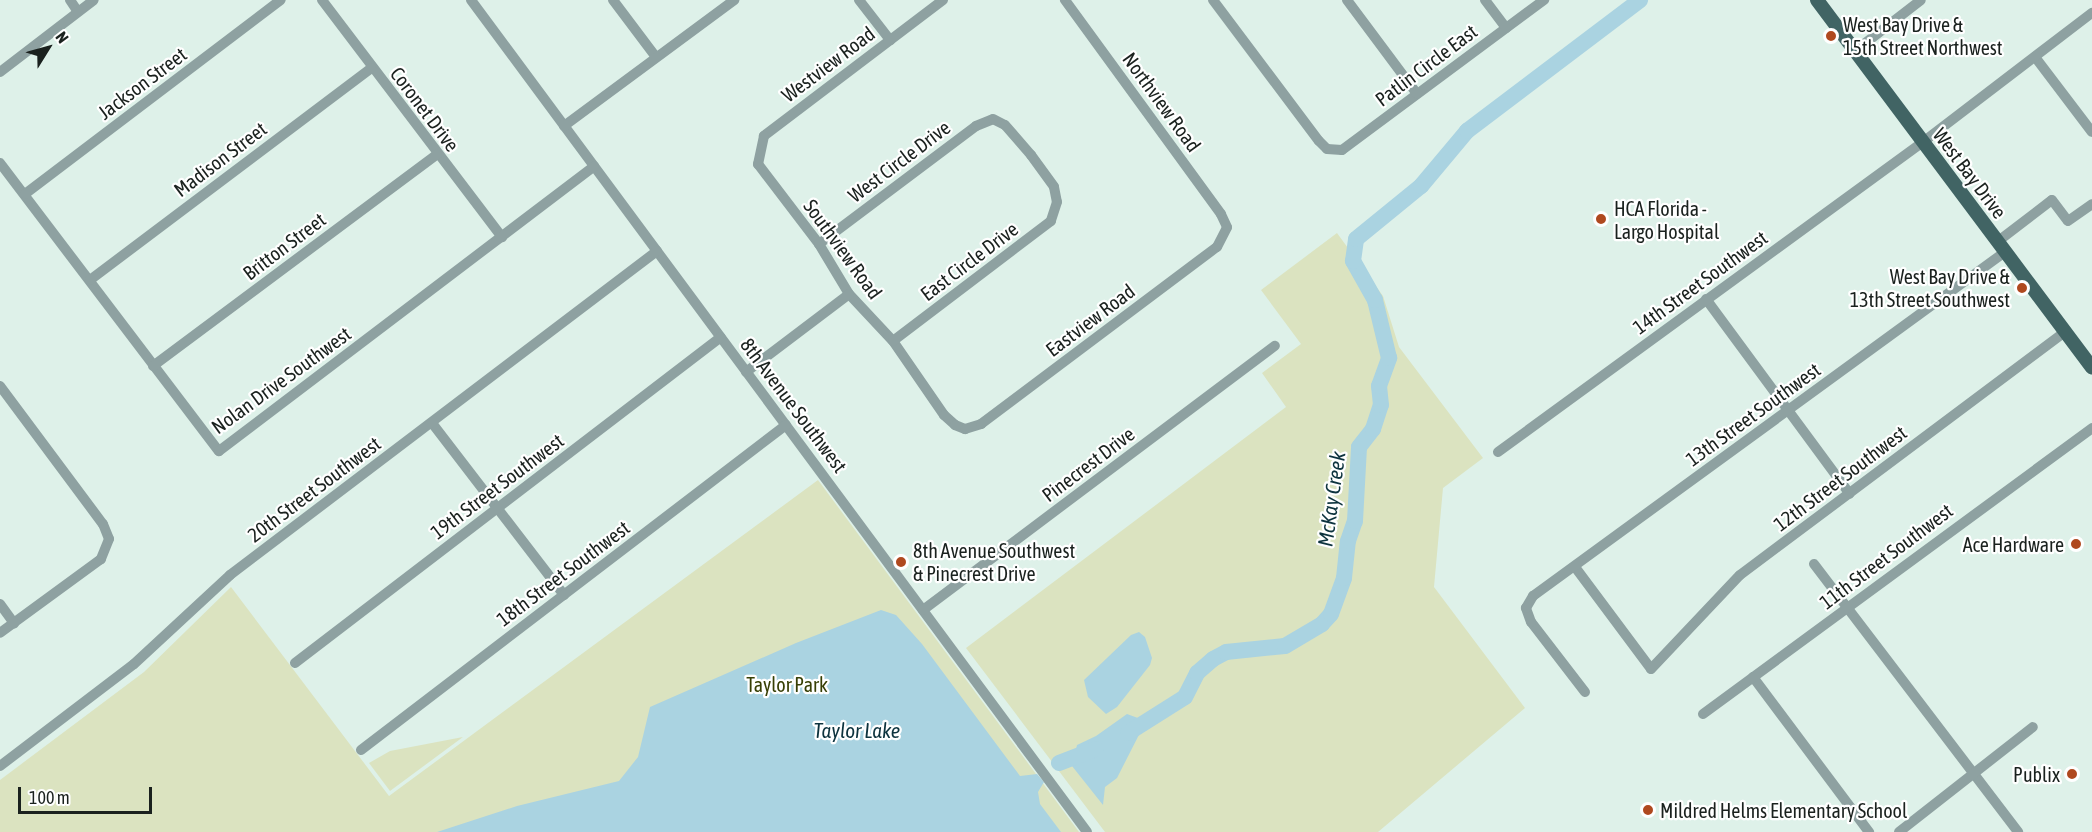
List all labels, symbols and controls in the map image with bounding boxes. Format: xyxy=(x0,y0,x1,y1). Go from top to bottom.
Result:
place label: West Bay Drive & 15th Street Northwest xyxy=(1843,13,2003,60)
north arrow xyxy=(18,18,78,78)
street label: Patlin Circle East xyxy=(1370,19,1482,111)
street label: Westview Road xyxy=(777,21,879,107)
text: N xyxy=(52,28,72,46)
marker: West Bay Drive & 15th Street Northwest xyxy=(1824,29,1838,43)
street label: Jackson Street xyxy=(93,42,191,124)
street label: Northview Road xyxy=(1118,48,1206,156)
street label: Coronet Drive xyxy=(385,62,465,156)
street label: West Circle Drive xyxy=(843,115,955,207)
street label: Madison Street xyxy=(169,116,271,202)
street label: West Bay Drive xyxy=(1928,123,2012,223)
street label: Southview Road xyxy=(799,194,887,304)
place label: HCA Florida - Largo Hospital xyxy=(1614,196,1719,243)
street label: Britton Street xyxy=(238,207,330,285)
marker: HCA Florida - Largo Hospital xyxy=(1592,210,1610,228)
street label: East Circle Drive xyxy=(915,217,1023,305)
street label: 14th Street Southwest xyxy=(1628,225,1772,339)
place label: West Bay Drive & 13th Street Southwest xyxy=(1850,264,2010,311)
street label: Eastview Road xyxy=(1041,279,1139,361)
marker: West Bay Drive & 13th Street Southwest xyxy=(2015,281,2029,295)
street label: Nolan Drive Southwest xyxy=(207,321,355,439)
street label: 8th Avenue Southwest xyxy=(736,333,852,477)
street label: 13th Street Southwest xyxy=(1681,357,1825,471)
street label: 12th Street Southwest xyxy=(1769,420,1911,536)
street label: Pinecrest Drive xyxy=(1037,421,1139,507)
street label: 19th Street Southwest xyxy=(426,428,568,544)
street label: 20th Street Southwest xyxy=(243,431,385,547)
water label: McKay Creek xyxy=(1312,450,1350,548)
street label: 11th Street Southwest xyxy=(1815,498,1957,614)
street label: 18th Street Southwest xyxy=(492,515,634,631)
place label: Ace Hardware xyxy=(1963,532,2064,556)
marker: Ace Hardware xyxy=(2069,537,2083,551)
place label: 8th Avenue Southwest & Pinecrest Drive xyxy=(913,538,1075,585)
marker: 8th Avenue Southwest & Pinecrest Drive xyxy=(894,555,908,569)
park label: Taylor Park xyxy=(746,672,828,696)
water label: Taylor Lake xyxy=(814,717,900,743)
place label: Publix xyxy=(2013,762,2060,786)
marker: Publix xyxy=(2065,767,2079,781)
scale bar xyxy=(21,775,154,813)
text: 100 m xyxy=(29,787,70,808)
place label: Mildred Helms Elementary School xyxy=(1660,798,1907,822)
marker: Mildred Helms Elementary School xyxy=(1641,803,1655,817)

